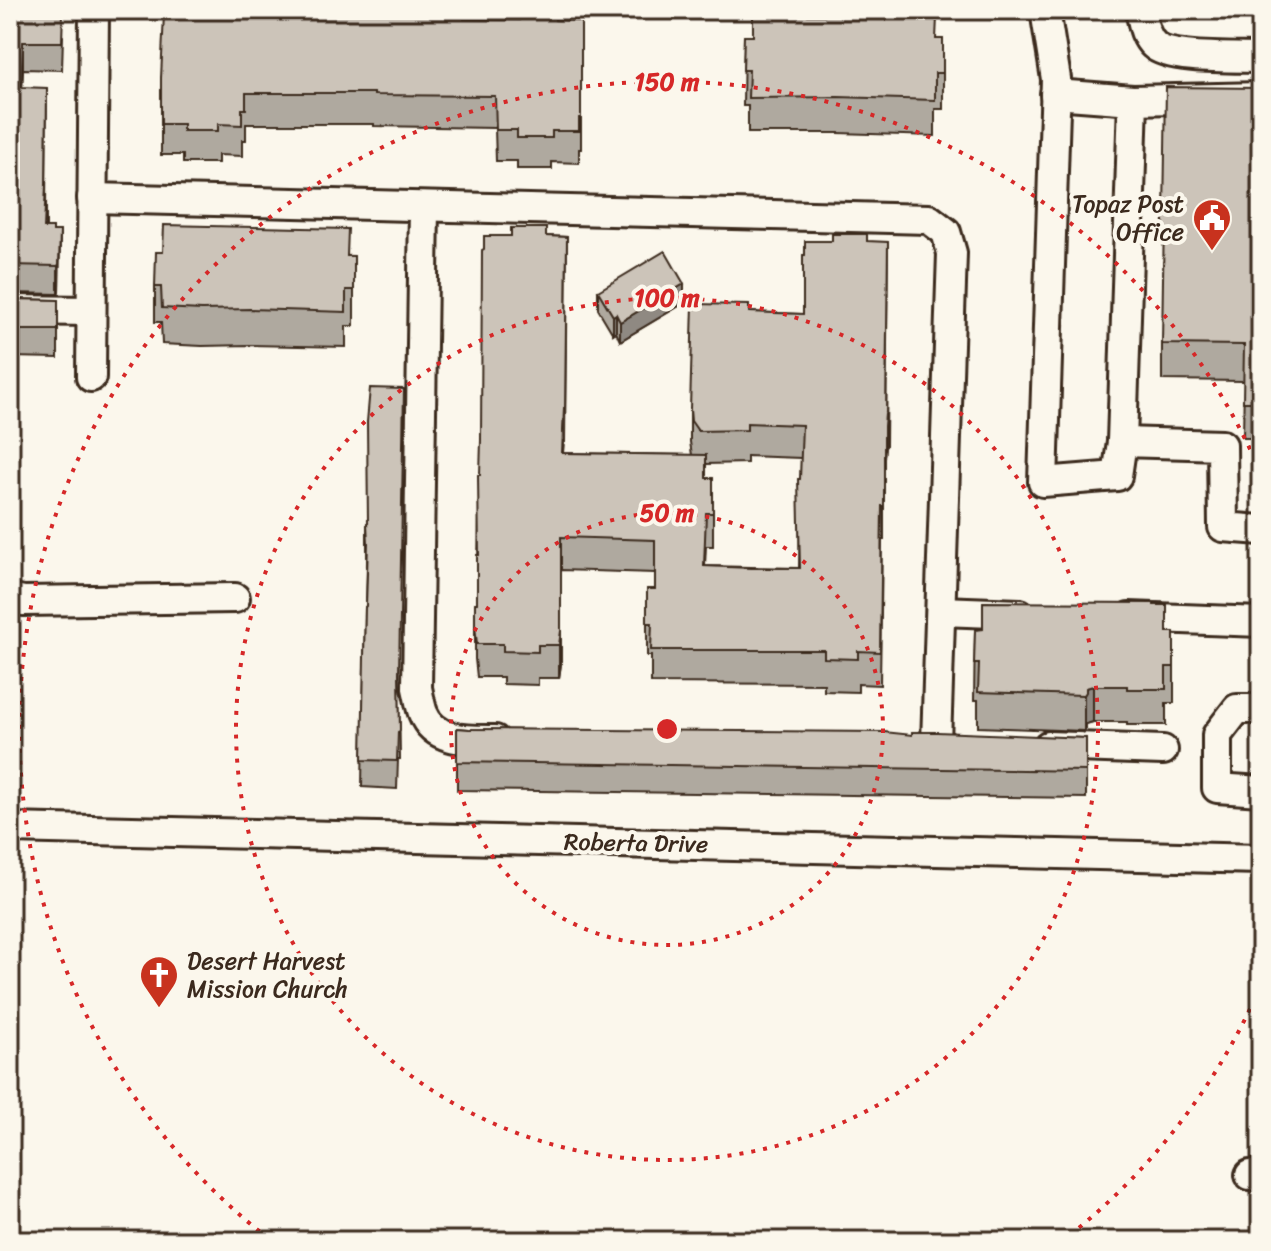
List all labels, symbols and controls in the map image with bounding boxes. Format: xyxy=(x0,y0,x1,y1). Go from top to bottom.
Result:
text: 150 m xyxy=(635,61,700,103)
place label: Topaz Post Office xyxy=(1072,183,1184,253)
public building icon: Topaz Post Office xyxy=(1191,197,1233,252)
text: 100 m xyxy=(634,277,700,319)
text: 50 m xyxy=(640,492,695,534)
centre of rings xyxy=(653,715,681,743)
street label: Roberta Drive xyxy=(563,821,709,865)
place label: Desert Harvest Mission Church xyxy=(187,940,348,1010)
church icon: Desert Harvest Mission Church xyxy=(138,954,180,1009)

